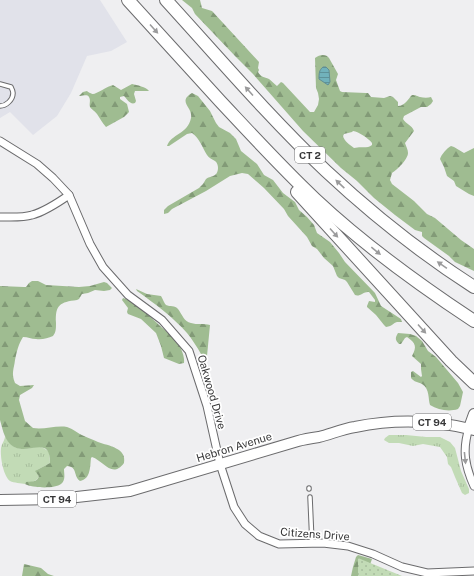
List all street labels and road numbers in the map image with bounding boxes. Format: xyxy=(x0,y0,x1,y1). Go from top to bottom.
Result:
road number: CT 2 xyxy=(295,147,325,163)
street label: Oakwood Drive xyxy=(196,353,228,431)
road number: CT 94 xyxy=(413,414,451,430)
street label: Hebron Avenue xyxy=(195,430,273,464)
road number: CT 94 xyxy=(38,491,76,507)
street label: Citizens Drive xyxy=(280,526,350,542)

